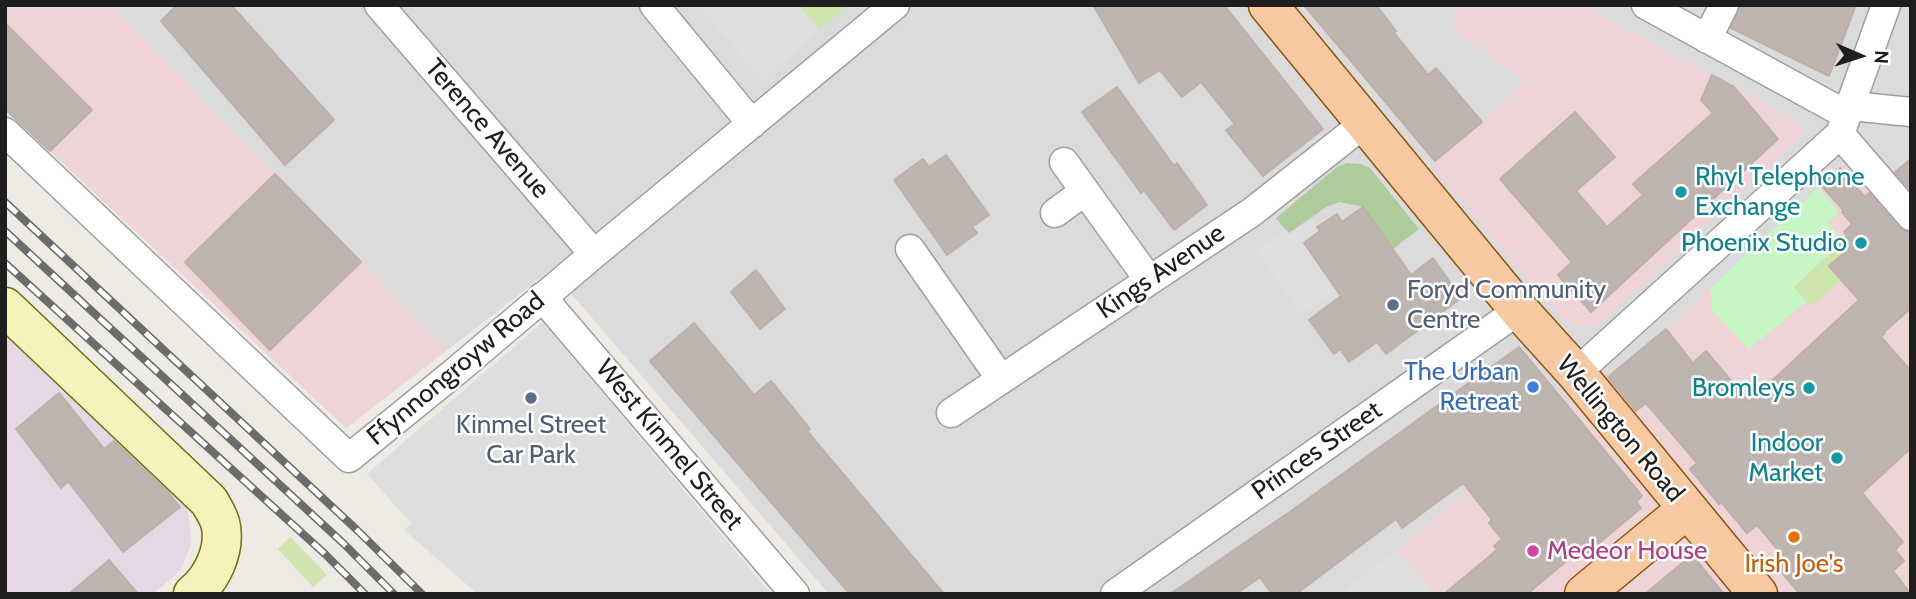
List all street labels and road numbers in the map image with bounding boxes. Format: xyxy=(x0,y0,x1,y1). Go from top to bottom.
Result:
street label: Terence Avenue xyxy=(418,53,556,205)
street label: Kings Avenue xyxy=(1091,218,1231,326)
street label: Ffynnongroyw Road xyxy=(361,286,551,452)
street label: Wellington Road xyxy=(1550,349,1690,509)
street label: West Kinmel Street xyxy=(589,354,749,536)
street label: Princes Street xyxy=(1246,395,1388,507)

